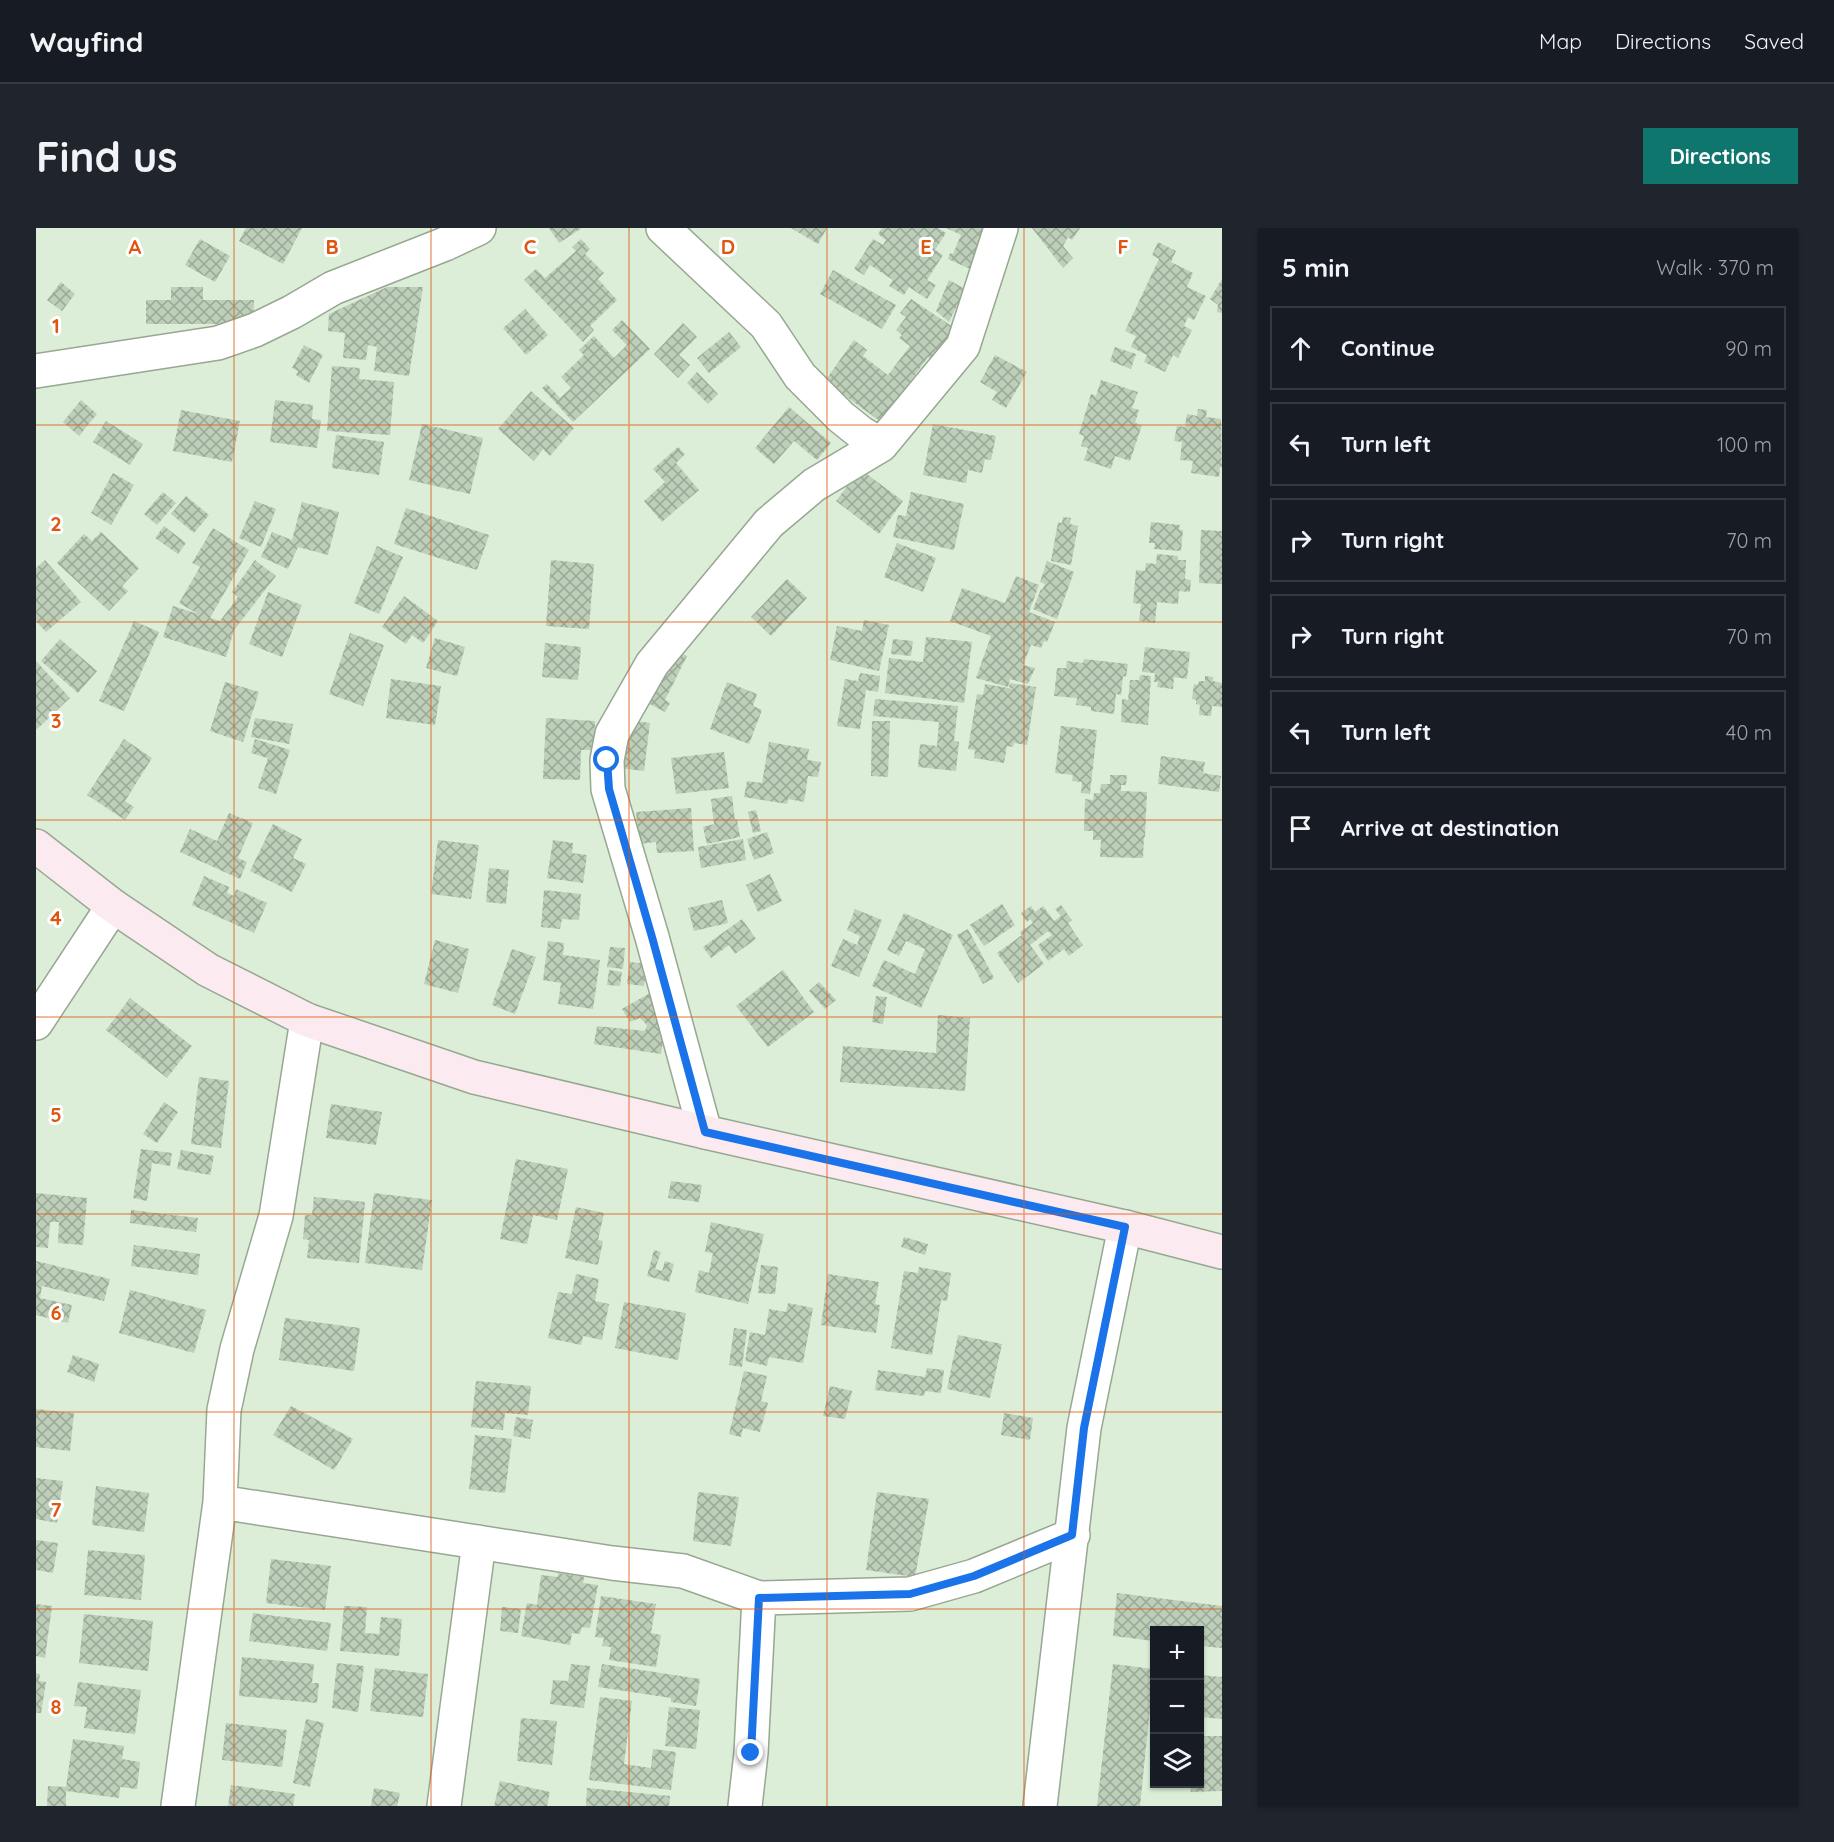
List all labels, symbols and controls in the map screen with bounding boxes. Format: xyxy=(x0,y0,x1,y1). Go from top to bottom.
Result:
text: Wayfind xyxy=(30,24,143,59)
text: Map xyxy=(1539,28,1582,54)
text: Directions xyxy=(1615,28,1711,54)
text: Saved xyxy=(1744,28,1804,54)
button: Directions xyxy=(1643,128,1798,184)
text: Find us xyxy=(36,130,178,183)
text: A xyxy=(129,234,142,259)
text: B xyxy=(325,234,339,259)
text: C xyxy=(524,234,537,259)
text: D xyxy=(721,234,735,259)
text: E xyxy=(920,234,932,259)
text: F xyxy=(1117,234,1129,259)
text: 5 min xyxy=(1282,251,1350,284)
text: Walk · 370 m xyxy=(1656,255,1774,280)
text: 1 xyxy=(52,313,60,338)
icon: ahead xyxy=(1284,332,1317,365)
text: Continue xyxy=(1341,334,1435,362)
text: 90 m xyxy=(1725,336,1772,361)
icon: left xyxy=(1284,428,1317,461)
text: Turn left xyxy=(1341,430,1431,458)
text: 100 m xyxy=(1717,432,1772,457)
text: 2 xyxy=(50,511,62,536)
icon: right xyxy=(1284,524,1317,557)
text: Turn right xyxy=(1341,526,1445,554)
text: 70 m xyxy=(1726,528,1772,553)
icon: right xyxy=(1284,620,1317,653)
text: Turn right xyxy=(1341,622,1445,650)
text: 70 m xyxy=(1726,624,1772,649)
text: 3 xyxy=(51,708,61,733)
icon: left xyxy=(1284,716,1317,749)
text: Turn left xyxy=(1341,718,1431,746)
text: 40 m xyxy=(1726,720,1772,745)
route start xyxy=(593,746,619,772)
icon: arrive xyxy=(1284,812,1317,845)
text: Arrive at destination xyxy=(1341,814,1559,842)
text: 4 xyxy=(50,905,62,930)
text: 5 xyxy=(50,1102,62,1127)
text: 6 xyxy=(50,1300,62,1325)
text: 7 xyxy=(51,1497,62,1522)
map controls xyxy=(1150,1626,1204,1788)
button: + xyxy=(1150,1626,1204,1680)
button: − xyxy=(1150,1680,1204,1734)
text: 8 xyxy=(51,1694,62,1719)
button: layers xyxy=(1150,1734,1204,1788)
route end xyxy=(737,1739,763,1765)

